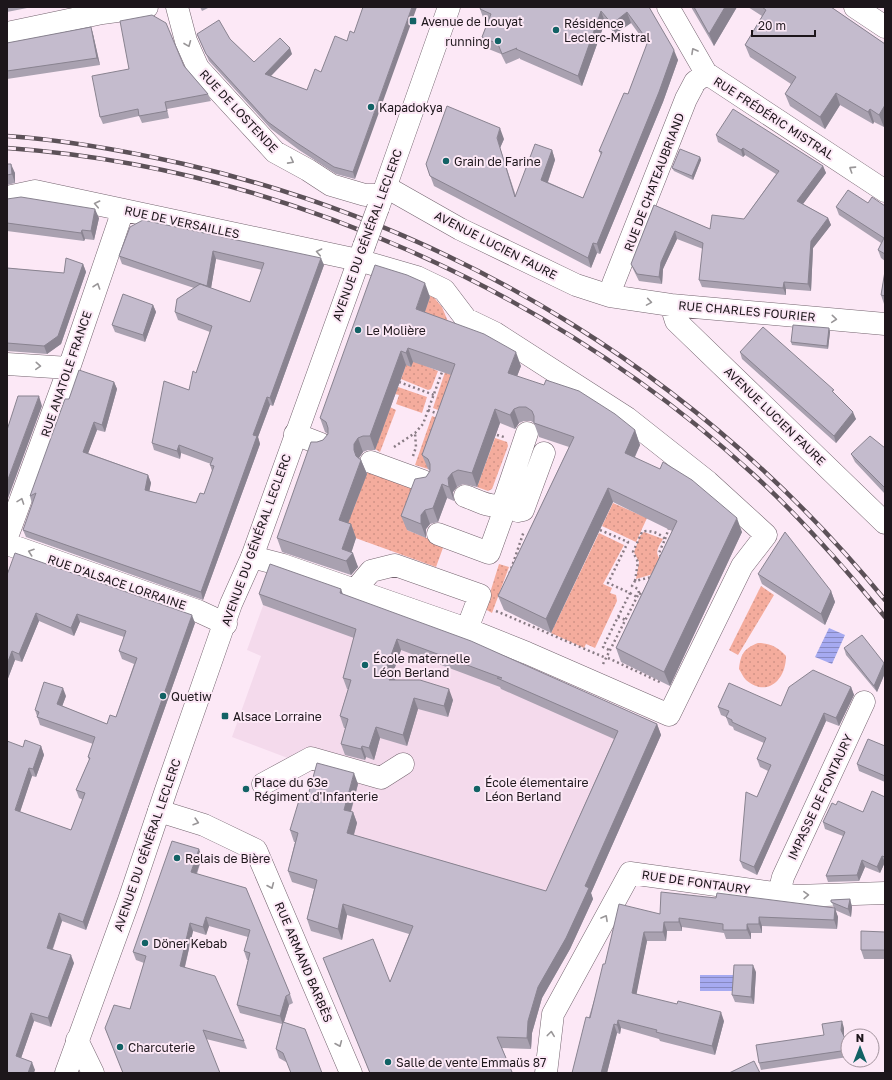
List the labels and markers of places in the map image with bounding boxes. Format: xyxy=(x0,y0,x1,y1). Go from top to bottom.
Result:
place label: Avenue de Louyat xyxy=(421,14,523,29)
marker: Avenue de Louyat xyxy=(408,16,418,26)
place label: Résidence Leclerc-Mistral xyxy=(564,16,651,45)
marker: Résidence Leclerc-Mistral xyxy=(551,25,561,35)
place label: running xyxy=(445,34,490,49)
marker: running xyxy=(493,36,503,46)
place label: Kapadokya xyxy=(379,100,443,115)
marker: Kapadokya xyxy=(366,102,376,112)
place label: Grain de Farine xyxy=(454,154,541,169)
marker: Grain de Farine xyxy=(441,156,451,166)
place label: Le Molière xyxy=(366,323,426,338)
marker: Le Molière xyxy=(353,325,363,335)
place label: École maternelle Léon Berland xyxy=(373,651,470,680)
marker: École maternelle Léon Berland xyxy=(360,660,370,670)
place label: Quetiw xyxy=(171,689,212,704)
marker: Quetiw xyxy=(158,691,168,701)
place label: Alsace Lorraine xyxy=(233,709,322,724)
marker: Alsace Lorraine xyxy=(220,711,230,721)
place label: Place du 63e Régiment d'Infanterie xyxy=(254,775,378,804)
place label: École élementaire Léon Berland xyxy=(485,775,588,804)
marker: Place du 63e Régiment d'Infanterie xyxy=(241,784,251,794)
marker: École élementaire Léon Berland xyxy=(472,784,482,794)
place label: Relais de Bière xyxy=(185,851,270,866)
marker: Relais de Bière xyxy=(172,853,182,863)
place label: Döner Kebab xyxy=(153,936,227,951)
marker: Döner Kebab xyxy=(140,938,150,948)
place label: Charcuterie xyxy=(128,1040,195,1055)
marker: Charcuterie xyxy=(115,1042,125,1052)
place label: Salle de vente Emmaüs 87 xyxy=(396,1055,546,1070)
marker: Salle de vente Emmaüs 87 xyxy=(383,1057,393,1067)

